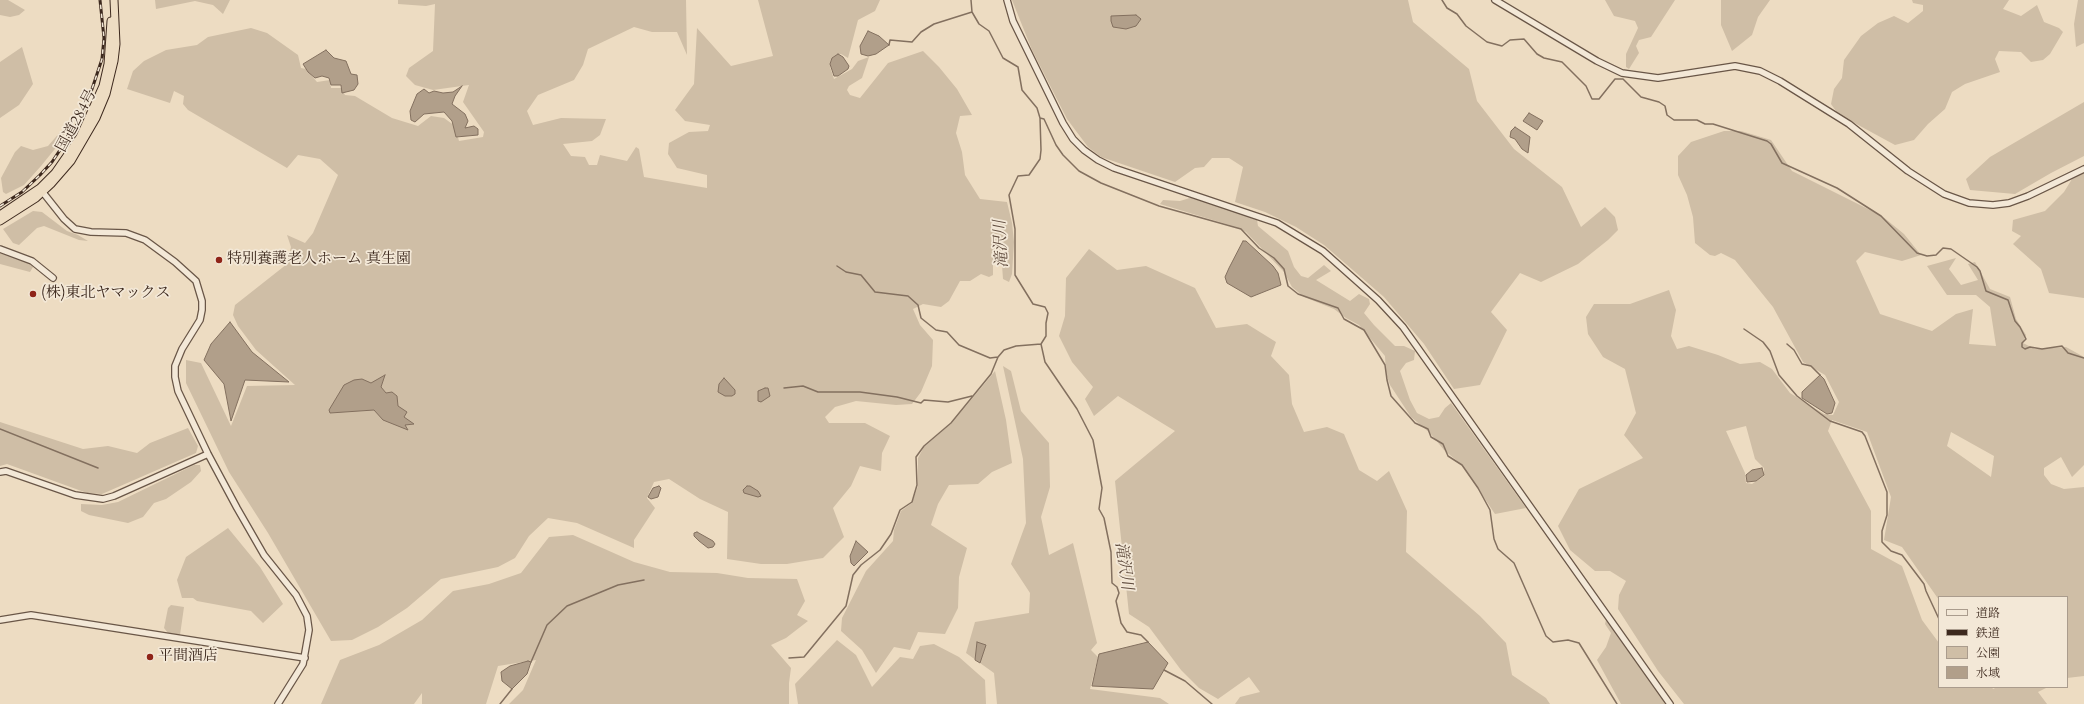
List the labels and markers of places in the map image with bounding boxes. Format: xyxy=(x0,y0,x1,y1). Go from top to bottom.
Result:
place label: 特別養護老人ホーム 真生園 xyxy=(227,251,411,269)
marker: 特別養護老人ホーム 真生園 xyxy=(214,255,224,265)
place label: (株)東北ヤマックス xyxy=(41,285,171,303)
marker: (株)東北ヤマックス xyxy=(28,289,38,299)
place label: 平間酒店 xyxy=(158,648,218,666)
marker: 平間酒店 xyxy=(145,652,155,662)

